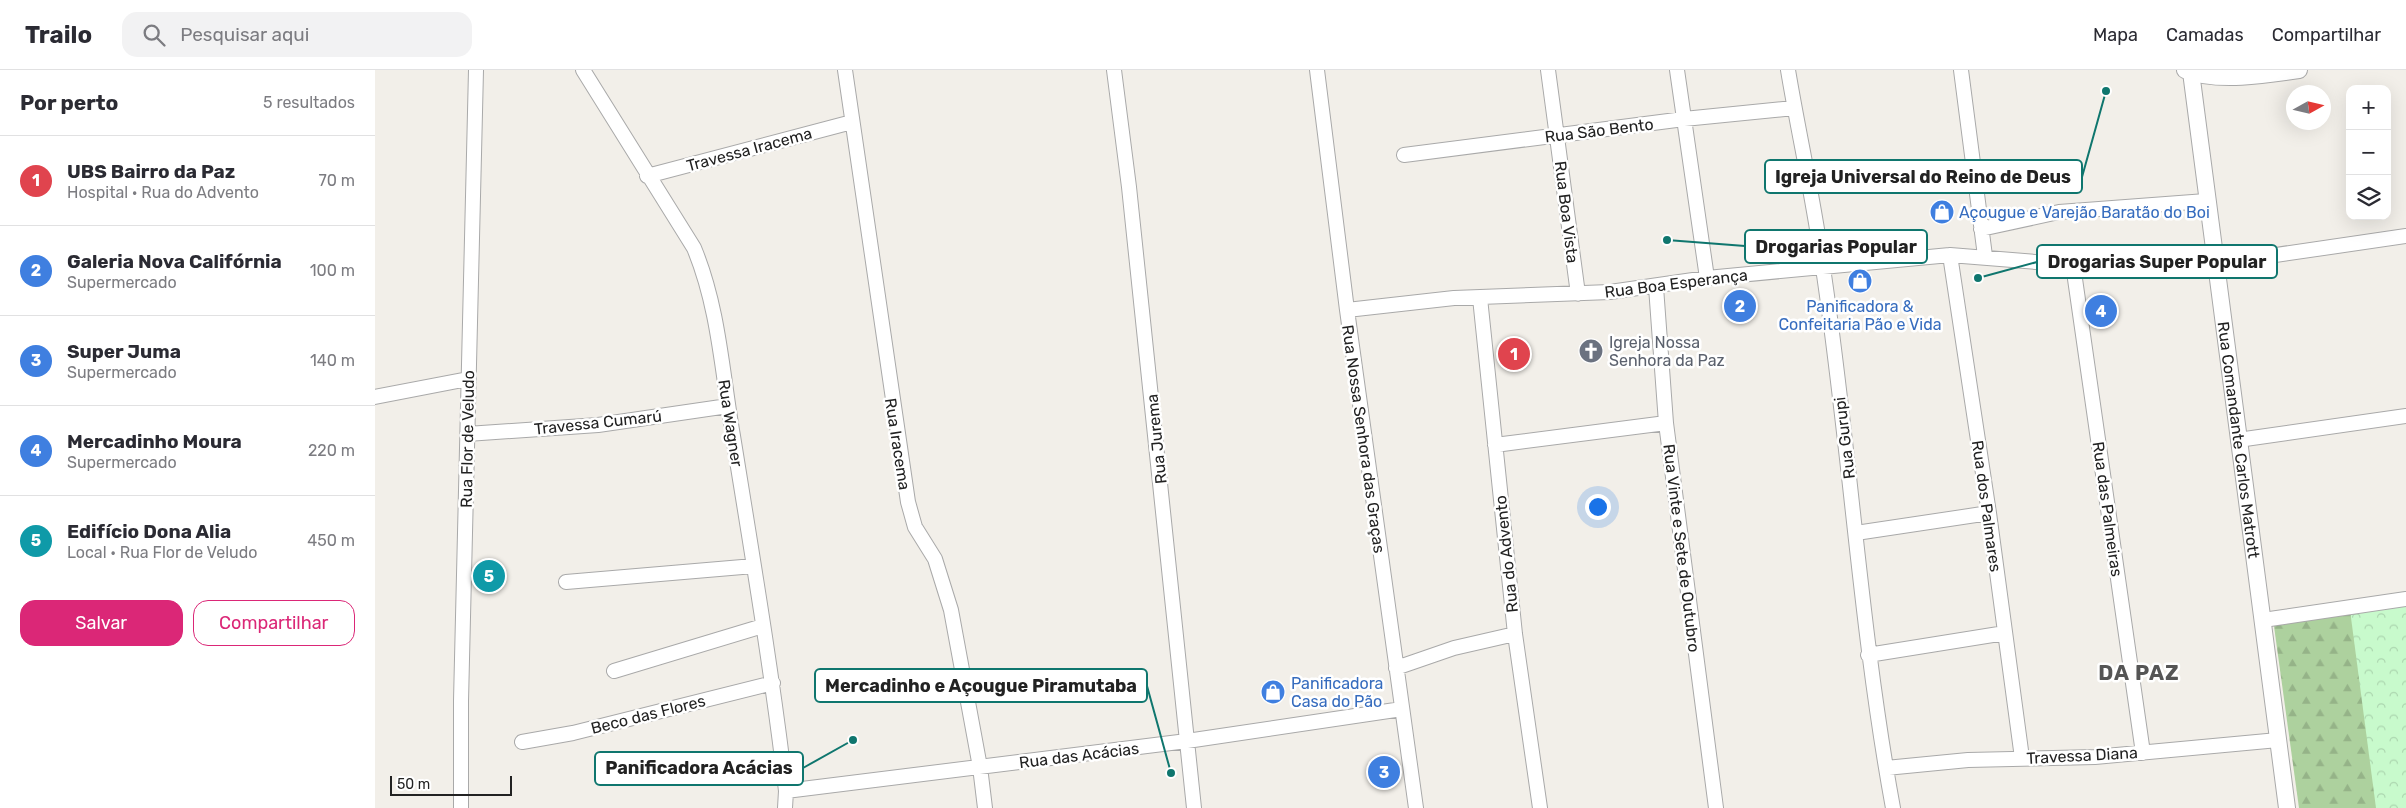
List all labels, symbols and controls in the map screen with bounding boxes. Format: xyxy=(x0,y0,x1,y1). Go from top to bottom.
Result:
search box xyxy=(122,12,472,57)
text: Trailo xyxy=(25,21,92,49)
icon: search xyxy=(140,21,168,49)
text: Pesquisar aqui xyxy=(180,23,309,46)
text: Mapa xyxy=(2093,24,2138,46)
text: Camadas xyxy=(2166,24,2244,46)
text: Compartilhar xyxy=(2272,24,2381,46)
north arrow xyxy=(2286,85,2331,130)
map controls xyxy=(2346,85,2391,220)
button: + xyxy=(2346,85,2391,130)
text: Por perto xyxy=(20,90,118,115)
text: 5 resultados xyxy=(263,93,355,112)
street label: Rua São Bento xyxy=(1544,114,1655,147)
street label: Travessa Iracema xyxy=(684,124,814,175)
button: − xyxy=(2346,130,2391,175)
text: UBS Bairro da Paz xyxy=(67,160,235,183)
street label: Rua Boa Vista xyxy=(1551,160,1582,264)
callout: Igreja Universal do Reino de Deus xyxy=(1765,160,2082,193)
text: Igreja Universal do Reino de Deus xyxy=(1775,166,2071,188)
text: 1 xyxy=(32,171,40,190)
text: 70 m xyxy=(318,171,355,190)
button: layers xyxy=(2346,175,2391,220)
text: Hospital · Rua do Advento xyxy=(67,183,259,202)
shop icon: Açougue e Varejão Baratão do Boi xyxy=(1929,199,1955,225)
place label: Açougue e Varejão Baratão do Boi xyxy=(1959,203,2210,222)
callout: Drogarias Popular xyxy=(1745,230,1927,263)
text: Drogarias Popular xyxy=(1755,236,1917,258)
callout: Drogarias Super Popular xyxy=(2037,245,2277,278)
text: Galeria Nova Califórnia xyxy=(67,250,282,273)
text: Drogarias Super Popular xyxy=(2048,251,2266,273)
text: 2 xyxy=(31,261,41,280)
text: 100 m xyxy=(310,261,355,280)
street label: Rua Boa Esperança xyxy=(1603,265,1749,302)
shop icon: Panificadora & Confeitaria Pão e Vida xyxy=(1847,268,1873,294)
text: Supermercado xyxy=(67,273,177,292)
pin: 2 xyxy=(1724,287,1756,325)
pin: 4 xyxy=(2085,292,2117,330)
place label: Panificadora & Confeitaria Pão e Vida xyxy=(1778,297,1942,334)
street label: Rua Comandante Carlos Matrott xyxy=(2214,320,2263,560)
street label: Rua Nossa Senhora das Graças xyxy=(1338,324,1389,554)
place label: Igreja Nossa Senhora da Paz xyxy=(1609,333,1725,370)
pin: 1 xyxy=(1498,335,1530,373)
church icon: Igreja Nossa Senhora da Paz xyxy=(1578,338,1604,364)
text: Super Juma xyxy=(67,340,181,363)
text: 3 xyxy=(31,351,41,370)
text: 140 m xyxy=(310,351,355,370)
text: Supermercado xyxy=(67,363,177,382)
street label: Rua Flor de Veludo xyxy=(457,370,478,508)
street label: Rua Wagner xyxy=(714,378,747,468)
street label: Rua Jurema xyxy=(1142,393,1171,485)
street label: Rua Gurupi xyxy=(1830,396,1859,480)
street label: Rua Iracema xyxy=(881,397,914,491)
street label: Travessa Cumarú xyxy=(533,406,663,439)
text: Mercadinho Moura xyxy=(67,430,242,453)
street label: Rua dos Palmares xyxy=(1968,439,2005,573)
street label: Rua das Palmeiras xyxy=(2089,440,2126,578)
text: 4 xyxy=(31,441,41,460)
text: 220 m xyxy=(308,441,355,460)
street label: Rua Vinte e Sete de Outubro xyxy=(1659,443,1704,653)
text: Supermercado xyxy=(67,453,177,472)
street label: Rua do Advento xyxy=(1491,494,1522,614)
your location xyxy=(1585,494,1611,520)
text: Edifício Dona Alia xyxy=(67,520,231,543)
text: 5 xyxy=(31,531,41,550)
text: 450 m xyxy=(307,531,355,550)
text: Local · Rua Flor de Veludo xyxy=(67,543,257,562)
pin: 5 xyxy=(473,557,505,595)
button: Salvar xyxy=(20,600,183,646)
button: Compartilhar xyxy=(193,600,355,646)
district label: DA PAZ xyxy=(2098,660,2180,685)
callout: Mercadinho e Açougue Piramutaba xyxy=(815,669,1147,702)
place label: Panificadora Casa do Pão xyxy=(1291,674,1383,711)
text: Mercadinho e Açougue Piramutaba xyxy=(825,675,1137,697)
shop icon: Panificadora Casa do Pão xyxy=(1260,679,1286,705)
street label: Beco das Flores xyxy=(589,691,707,738)
street label: Rua das Acácias xyxy=(1018,739,1140,772)
street label: Travessa Diana xyxy=(2026,743,2138,768)
callout: Panificadora Acácias xyxy=(595,752,803,785)
pin: 3 xyxy=(1368,753,1400,791)
text: Panificadora Acácias xyxy=(605,757,793,779)
scale bar xyxy=(390,773,513,796)
text: 50 m xyxy=(397,776,430,793)

